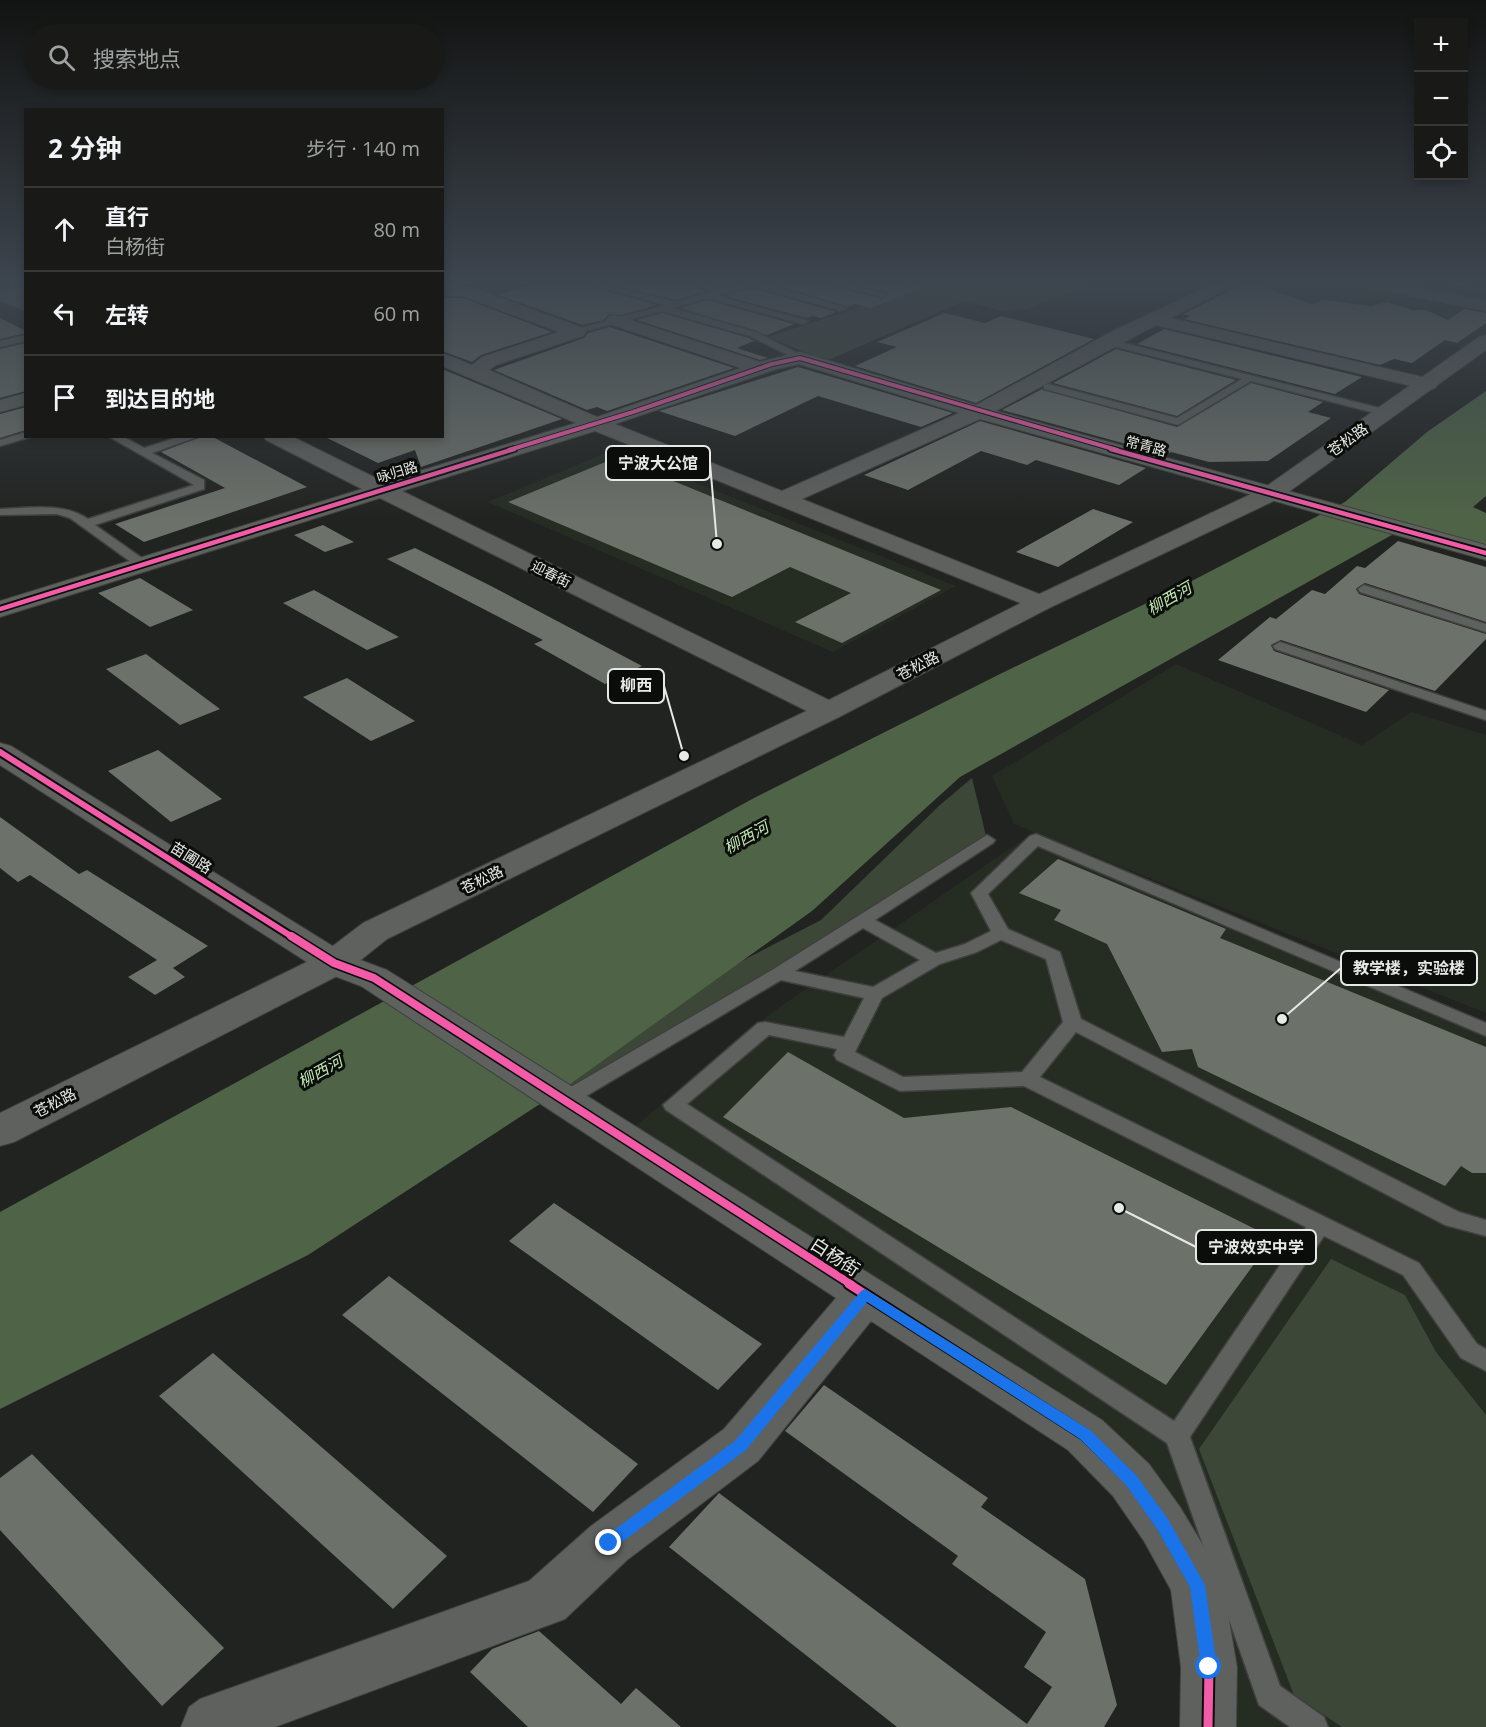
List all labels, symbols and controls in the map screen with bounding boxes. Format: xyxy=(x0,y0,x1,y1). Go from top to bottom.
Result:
map controls xyxy=(1414,18,1468,180)
button: + xyxy=(1414,18,1468,72)
search box xyxy=(24,24,444,90)
icon: search xyxy=(45,41,78,74)
text: 搜索地点 xyxy=(93,43,181,73)
button: − xyxy=(1414,72,1468,126)
button: locate xyxy=(1414,126,1468,180)
text: 2 分钟 xyxy=(48,130,122,166)
text: 步行 · 140 m xyxy=(306,135,420,162)
text: 直行 xyxy=(105,201,149,231)
icon: ahead xyxy=(48,213,81,246)
text: 80 m xyxy=(373,216,420,243)
text: 白杨街 xyxy=(105,233,165,260)
icon: left xyxy=(48,297,81,330)
text: 左转 xyxy=(105,299,149,329)
text: 60 m xyxy=(373,300,420,327)
icon: arrive xyxy=(48,381,81,414)
text: 到达目的地 xyxy=(105,383,215,413)
street label: 苍松路 xyxy=(1323,418,1372,460)
street label: 常青路 xyxy=(1123,431,1169,460)
callout: 宁波大公馆 xyxy=(606,446,710,480)
text: 宁波大公馆 xyxy=(618,452,698,474)
street label: 咏归路 xyxy=(374,456,420,487)
street label: 迎春街 xyxy=(528,556,574,591)
water label: 柳西河 xyxy=(1143,575,1198,620)
street label: 苍松路 xyxy=(893,646,942,684)
callout: 柳西 xyxy=(608,669,664,703)
text: 柳西 xyxy=(620,674,652,696)
water label: 柳西河 xyxy=(720,814,775,858)
street label: 苗圃路 xyxy=(167,837,216,878)
street label: 苍松路 xyxy=(457,860,506,898)
callout: 教学楼，实验楼 xyxy=(1341,951,1477,985)
text: 教学楼，实验楼 xyxy=(1353,957,1465,979)
water label: 柳西河 xyxy=(294,1048,349,1092)
street label: 苍松路 xyxy=(30,1083,79,1121)
callout: 宁波效实中学 xyxy=(1196,1230,1316,1264)
street label: 白杨街 xyxy=(806,1231,865,1281)
text: 宁波效实中学 xyxy=(1208,1236,1304,1258)
route end xyxy=(595,1529,621,1555)
route start xyxy=(1195,1653,1221,1679)

